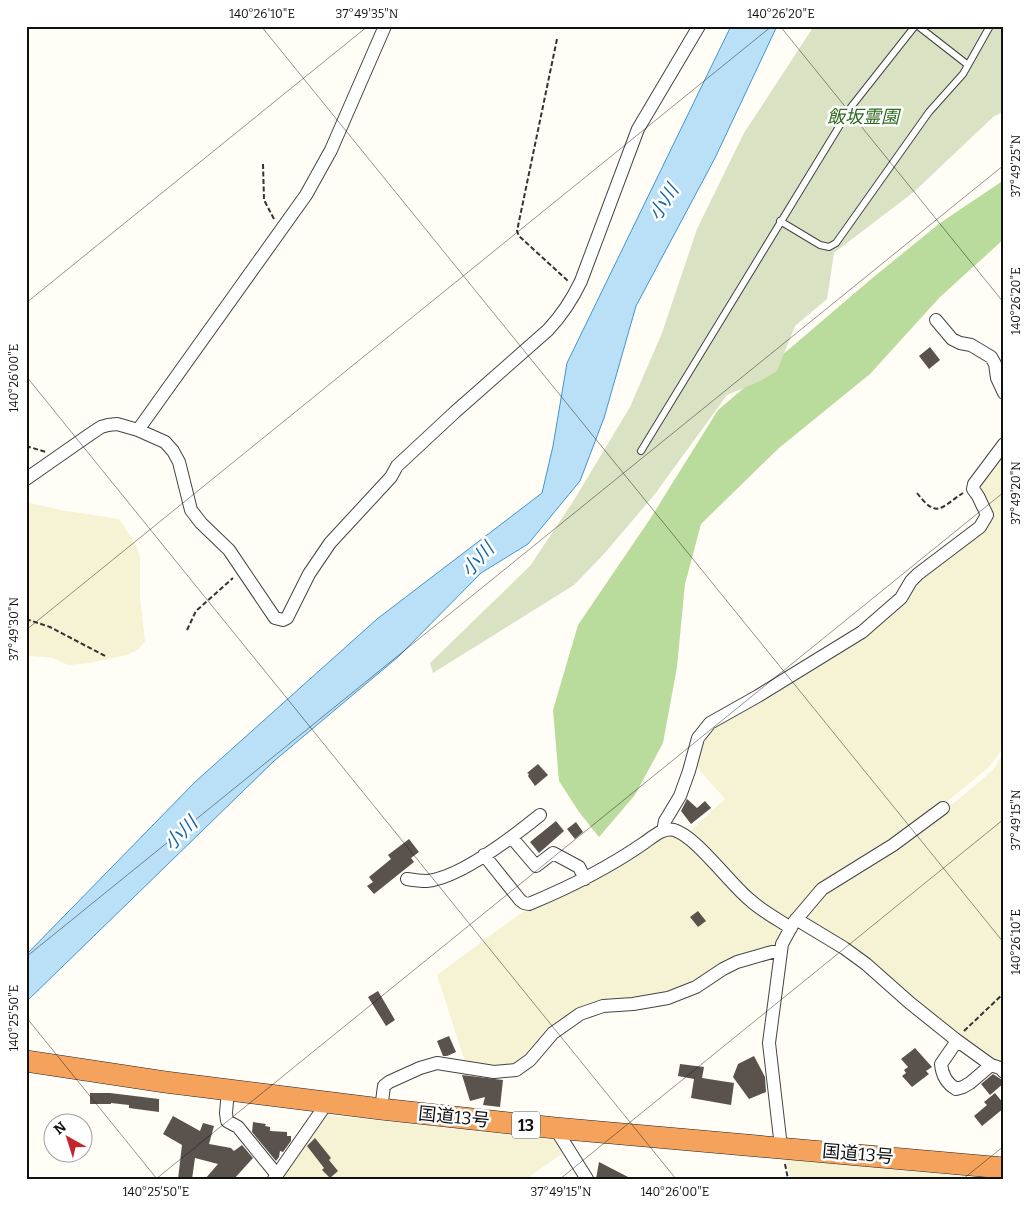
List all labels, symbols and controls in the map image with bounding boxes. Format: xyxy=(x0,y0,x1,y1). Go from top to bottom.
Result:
text: 140°26'10"E xyxy=(229,7,295,21)
text: 37°49'35"N xyxy=(336,7,399,21)
text: 140°26'20"E xyxy=(747,7,815,21)
park label: 飯坂霊園 xyxy=(827,106,902,128)
text: 37°49'25"N xyxy=(1009,134,1023,197)
water label: 小川 xyxy=(643,178,684,224)
text: 140°26'20"E xyxy=(1009,267,1023,335)
text: 140°26'00"E xyxy=(7,344,21,412)
text: 37°49'20"N xyxy=(1009,461,1023,525)
water label: 小川 xyxy=(456,536,500,581)
text: 37°49'30"N xyxy=(7,596,21,661)
text: 37°49'15"N xyxy=(1009,789,1023,850)
water label: 小川 xyxy=(159,810,203,855)
text: 140°26'10"E xyxy=(1009,909,1023,975)
text: 140°25'50"E xyxy=(7,985,21,1051)
street label: 国道13号 xyxy=(417,1102,491,1132)
north arrow xyxy=(42,1112,92,1162)
road number: 13 xyxy=(512,1112,540,1138)
text: N xyxy=(51,1118,70,1138)
street label: 国道13号 xyxy=(821,1140,895,1168)
text: 140°25'50"E xyxy=(123,1185,189,1199)
text: 37°49'15"N xyxy=(531,1185,592,1199)
text: 140°26'00"E xyxy=(641,1185,709,1199)

